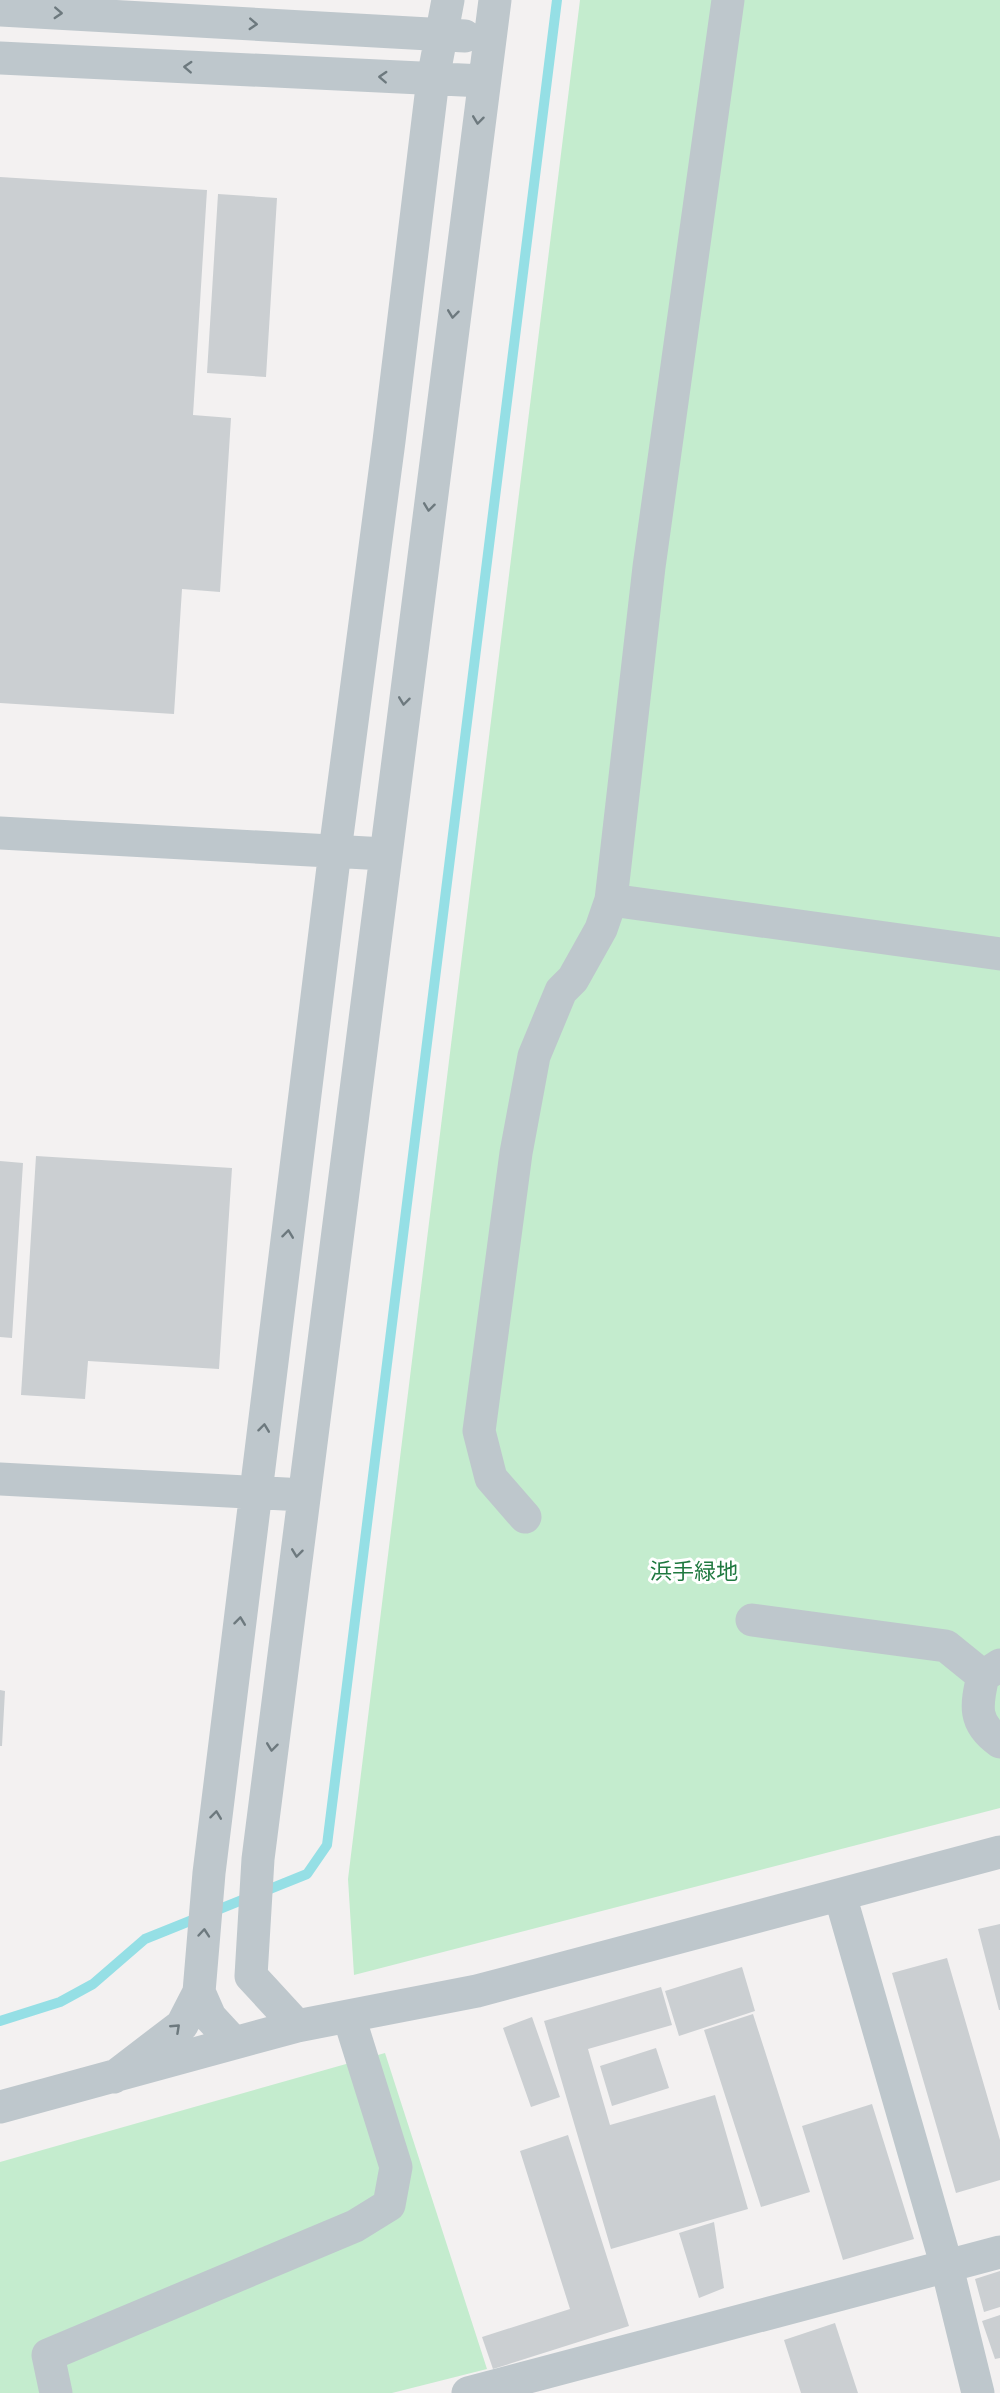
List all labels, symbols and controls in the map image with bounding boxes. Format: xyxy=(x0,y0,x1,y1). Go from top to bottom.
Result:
one-way arrow xyxy=(54,7,63,20)
one-way arrow xyxy=(249,18,258,31)
one-way arrow xyxy=(183,61,192,74)
one-way arrow xyxy=(378,70,387,83)
one-way arrow xyxy=(472,116,485,125)
one-way arrow xyxy=(448,309,460,318)
one-way arrow xyxy=(423,503,435,512)
one-way arrow xyxy=(399,696,411,705)
one-way arrow xyxy=(281,1230,293,1239)
one-way arrow xyxy=(257,1423,270,1432)
one-way arrow xyxy=(291,1549,304,1558)
park label: 浜手緑地 xyxy=(650,1554,738,1588)
one-way arrow xyxy=(233,1617,246,1626)
one-way arrow xyxy=(266,1742,279,1751)
one-way arrow xyxy=(210,1810,222,1820)
one-way arrow xyxy=(197,1929,210,1938)
one-way arrow xyxy=(169,2024,180,2035)

